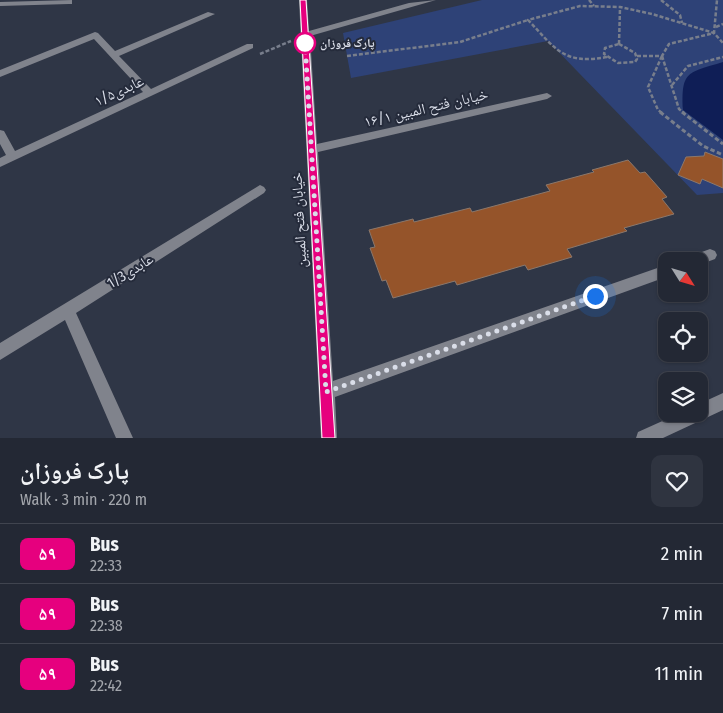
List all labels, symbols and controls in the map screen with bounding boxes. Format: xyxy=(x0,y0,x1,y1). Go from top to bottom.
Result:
marker: پارک فروزان xyxy=(294,32,316,54)
place label: پارک فروزان xyxy=(320,36,375,51)
street label: عابدی۱/۵ xyxy=(91,72,147,111)
street label: خیابان فتح المبین ۱۶/۱ xyxy=(362,85,490,132)
street label: خیابان فتح المبین xyxy=(287,171,311,268)
street label: عابدی1/3 xyxy=(104,250,157,293)
north arrow xyxy=(658,252,708,302)
map controls xyxy=(658,252,708,422)
your location xyxy=(583,284,608,309)
button: locate xyxy=(658,312,708,362)
button: layers xyxy=(658,372,708,422)
button: heart xyxy=(651,455,703,507)
text: پارک فروزان xyxy=(20,457,129,485)
text: Walk · 3 min · 220 m xyxy=(20,490,147,509)
text: Bus xyxy=(90,533,119,556)
text: 2 min xyxy=(661,542,703,565)
text: ۵۹ xyxy=(39,543,56,565)
text: 22:33 xyxy=(90,556,122,575)
text: Bus xyxy=(90,593,119,616)
text: 7 min xyxy=(661,602,703,625)
text: ۵۹ xyxy=(39,603,56,625)
text: 22:38 xyxy=(90,616,123,635)
text: Bus xyxy=(90,653,119,676)
text: 11 min xyxy=(655,662,703,685)
text: ۵۹ xyxy=(39,663,56,685)
text: 22:42 xyxy=(90,676,122,695)

